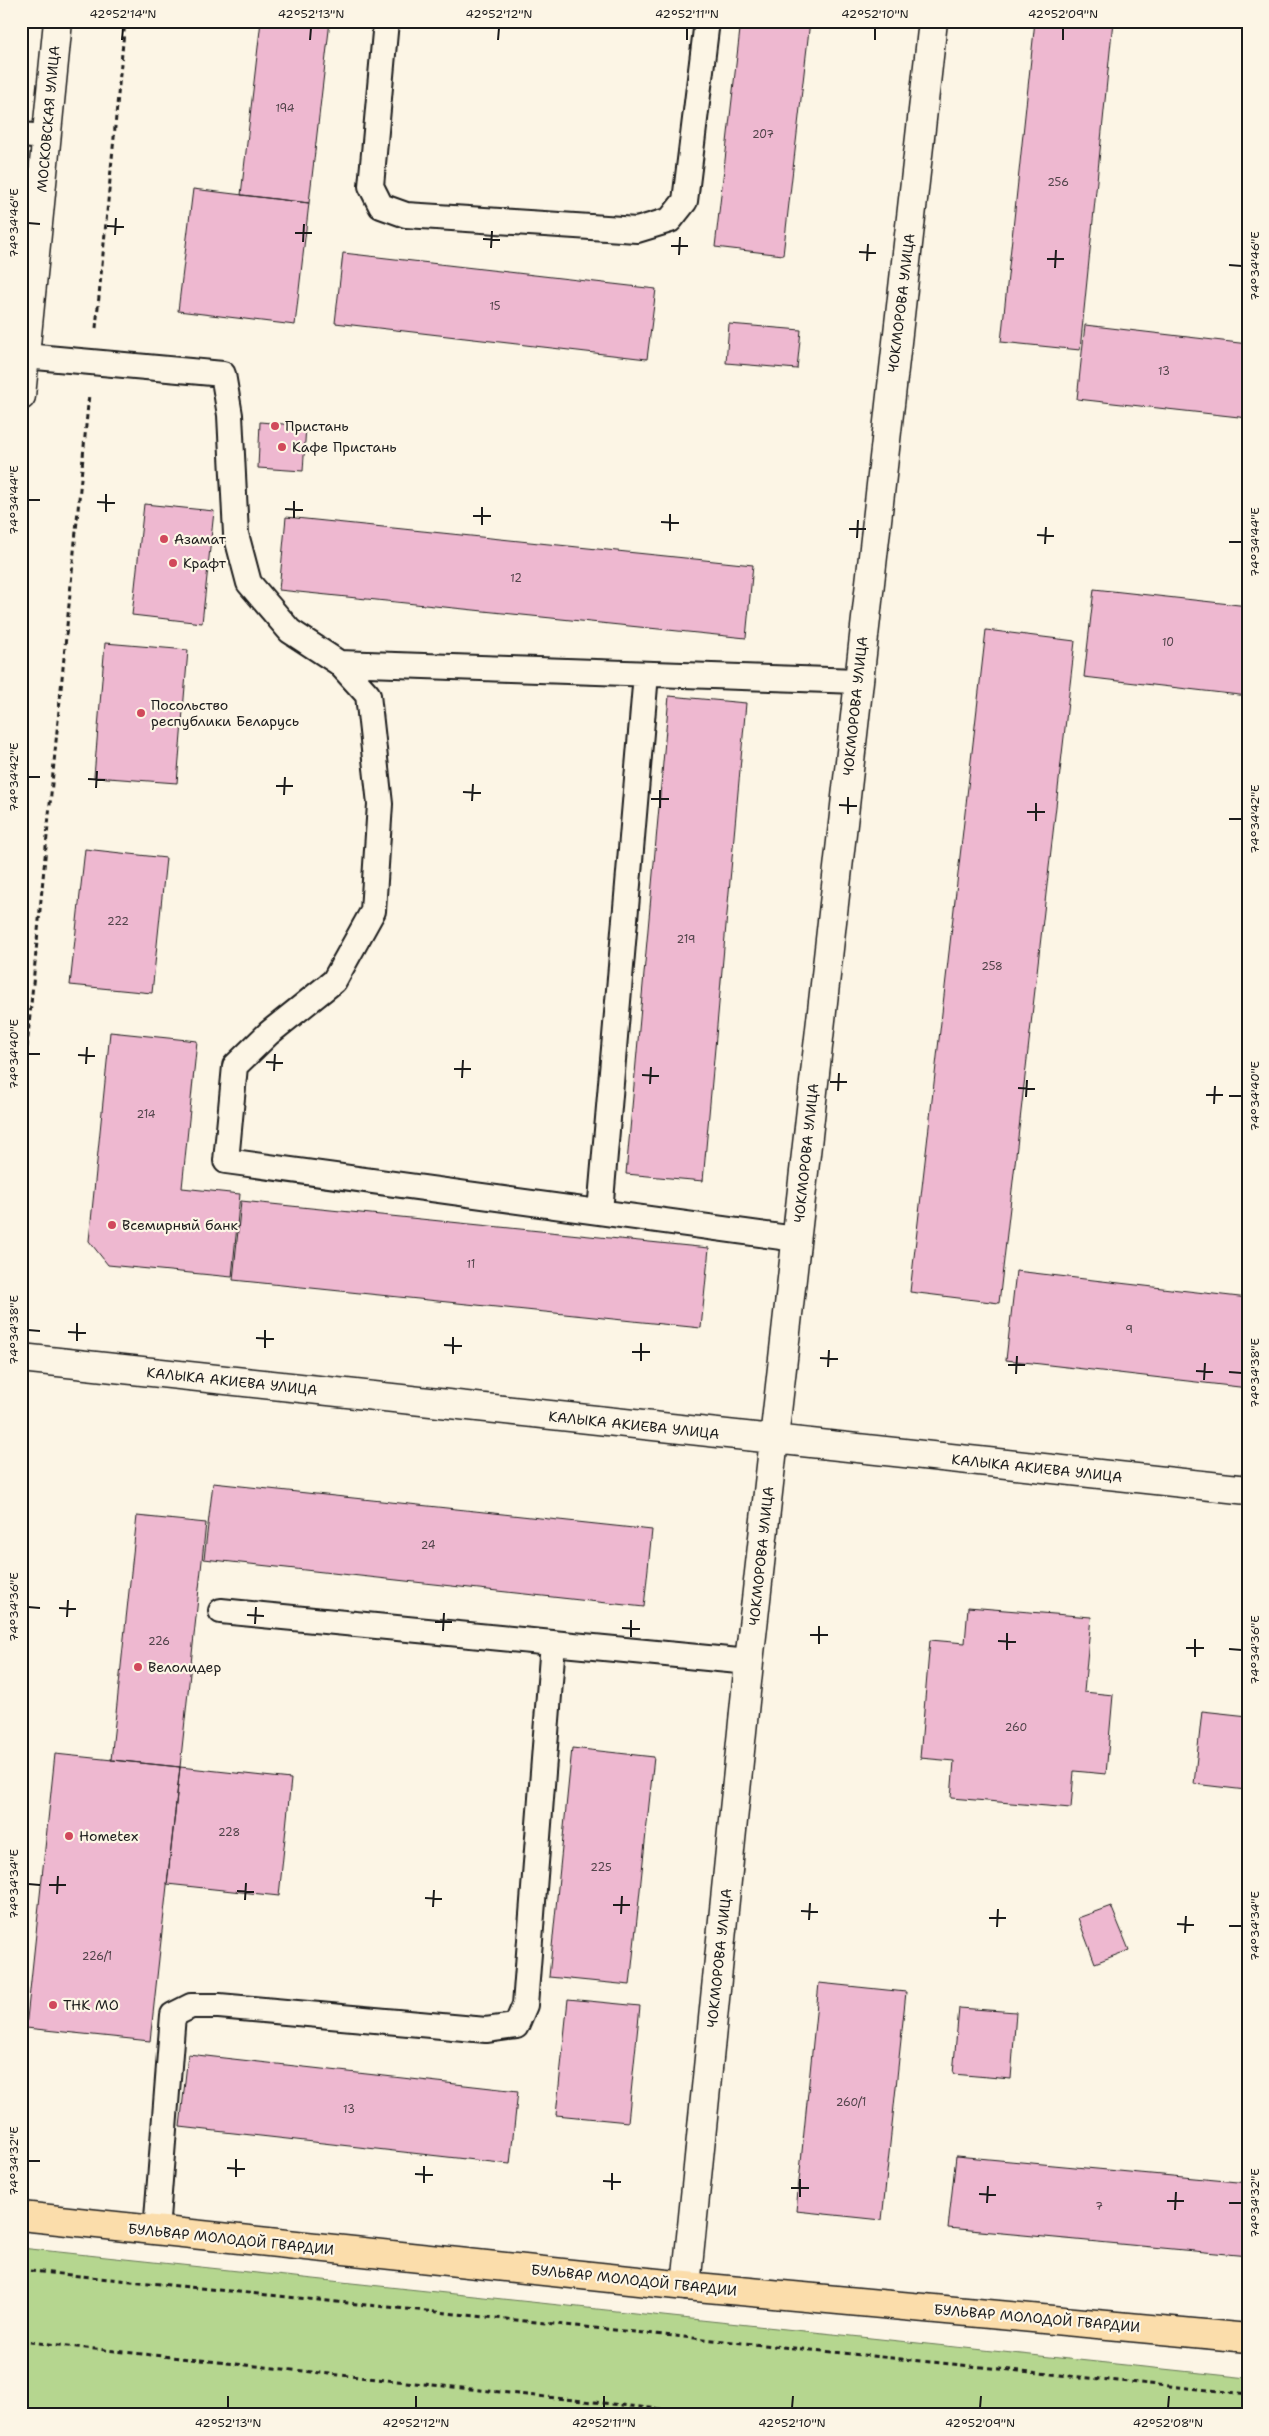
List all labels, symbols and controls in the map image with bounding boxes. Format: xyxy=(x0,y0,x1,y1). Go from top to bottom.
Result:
text: 42°52'14"N xyxy=(90,6,156,22)
text: 42°52'13"N xyxy=(278,6,344,22)
text: 42°52'12"N xyxy=(466,6,532,22)
text: 42°52'11"N xyxy=(655,6,719,22)
text: 42°52'10"N xyxy=(841,6,909,22)
text: 42°52'09"N xyxy=(1028,6,1098,22)
street label: МОСКОВСКАЯ УЛИЦА xyxy=(33,45,63,193)
house number: 194 xyxy=(275,101,295,116)
house number: 207 xyxy=(752,127,774,142)
house number: 256 xyxy=(1047,175,1069,190)
text: 74°34'46"E xyxy=(6,188,22,258)
text: 74°34'46"E xyxy=(1247,231,1263,301)
street label: ЧОКМОРОВА УЛИЦА xyxy=(884,232,918,374)
house number: 15 xyxy=(489,299,501,314)
house number: 13 xyxy=(1158,364,1170,379)
place label: Пристань xyxy=(285,417,349,435)
marker: Пристань xyxy=(269,420,281,432)
place label: Кафе Пристань xyxy=(292,438,397,456)
marker: Кафе Пристань xyxy=(276,441,288,453)
text: 74°34'44"E xyxy=(6,465,22,535)
text: 74°34'44"E xyxy=(1247,507,1263,577)
place label: Азамат xyxy=(174,530,227,548)
marker: Азамат xyxy=(158,533,170,545)
place label: Крафт xyxy=(183,554,227,572)
marker: Крафт xyxy=(167,557,179,569)
house number: 12 xyxy=(510,571,522,586)
street label: ЧОКМОРОВА УЛИЦА xyxy=(839,635,871,777)
house number: 10 xyxy=(1162,635,1174,650)
place label: Посольство республики Беларусь xyxy=(151,696,299,730)
marker: Посольство республики Беларусь xyxy=(135,707,147,719)
text: 74°34'42"E xyxy=(6,742,22,812)
text: 74°34'42"E xyxy=(1247,784,1263,854)
house number: 222 xyxy=(107,914,129,929)
house number: 219 xyxy=(676,932,696,947)
house number: 258 xyxy=(981,959,1003,974)
text: 74°34'40"E xyxy=(6,1019,22,1089)
text: 74°34'40"E xyxy=(1247,1061,1263,1131)
street label: ЧОКМОРОВА УЛИЦА xyxy=(790,1082,822,1224)
house number: 214 xyxy=(137,1107,156,1122)
place label: Всемирный банк xyxy=(122,1216,238,1234)
marker: Всемирный банк xyxy=(106,1219,118,1231)
house number: 11 xyxy=(467,1257,475,1272)
text: 74°34'38"E xyxy=(6,1295,22,1365)
house number: 9 xyxy=(1125,1322,1133,1337)
text: 74°34'38"E xyxy=(1247,1338,1263,1408)
street label: КАЛЫКА АКИЕВА УЛИЦА xyxy=(146,1363,318,1399)
street label: КАЛЫКА АКИЕВА УЛИЦА xyxy=(548,1407,720,1443)
street label: КАЛЫКА АКИЕВА УЛИЦА xyxy=(951,1450,1123,1486)
street label: ЧОКМОРОВА УЛИЦА xyxy=(745,1485,777,1627)
house number: 24 xyxy=(421,1538,436,1553)
text: 74°34'36"E xyxy=(6,1572,22,1642)
text: 74°34'36"E xyxy=(1247,1615,1263,1685)
house number: 226 xyxy=(148,1634,170,1649)
place label: Велолидер xyxy=(148,1658,221,1676)
marker: Велолидер xyxy=(132,1661,144,1673)
house number: 260 xyxy=(1005,1720,1027,1735)
house number: 228 xyxy=(218,1825,240,1840)
place label: Hometex xyxy=(79,1827,138,1845)
marker: Hometex xyxy=(63,1830,75,1842)
text: 74°34'34"E xyxy=(6,1849,22,1919)
house number: 225 xyxy=(590,1860,612,1875)
street label: ЧОКМОРОВА УЛИЦА xyxy=(703,1887,735,2029)
text: 74°34'34"E xyxy=(1247,1891,1263,1961)
house number: 226/1 xyxy=(82,1949,112,1964)
place label: ТНК МО xyxy=(63,1996,119,2014)
marker: ТНК МО xyxy=(47,1999,59,2011)
house number: 260/1 xyxy=(836,2095,866,2110)
house number: 13 xyxy=(343,2102,355,2117)
text: 74°34'32"E xyxy=(6,2126,22,2196)
text: 74°34'32"E xyxy=(1247,2168,1263,2238)
house number: 7 xyxy=(1095,2199,1103,2214)
street label: БУЛЬВАР МОЛОДОЙ ГВАРДИИ xyxy=(127,2219,335,2259)
street label: БУЛЬВАР МОЛОДОЙ ГВАРДИИ xyxy=(530,2260,738,2300)
street label: БУЛЬВАР МОЛОДОЙ ГВАРДИИ xyxy=(933,2300,1141,2336)
text: 42°52'13"N xyxy=(195,2415,261,2431)
text: 42°52'12"N xyxy=(383,2415,449,2431)
text: 42°52'11"N xyxy=(572,2415,636,2431)
text: 42°52'10"N xyxy=(758,2415,826,2431)
text: 42°52'09"N xyxy=(945,2415,1015,2431)
text: 42°52'08"N xyxy=(1133,2415,1203,2431)

